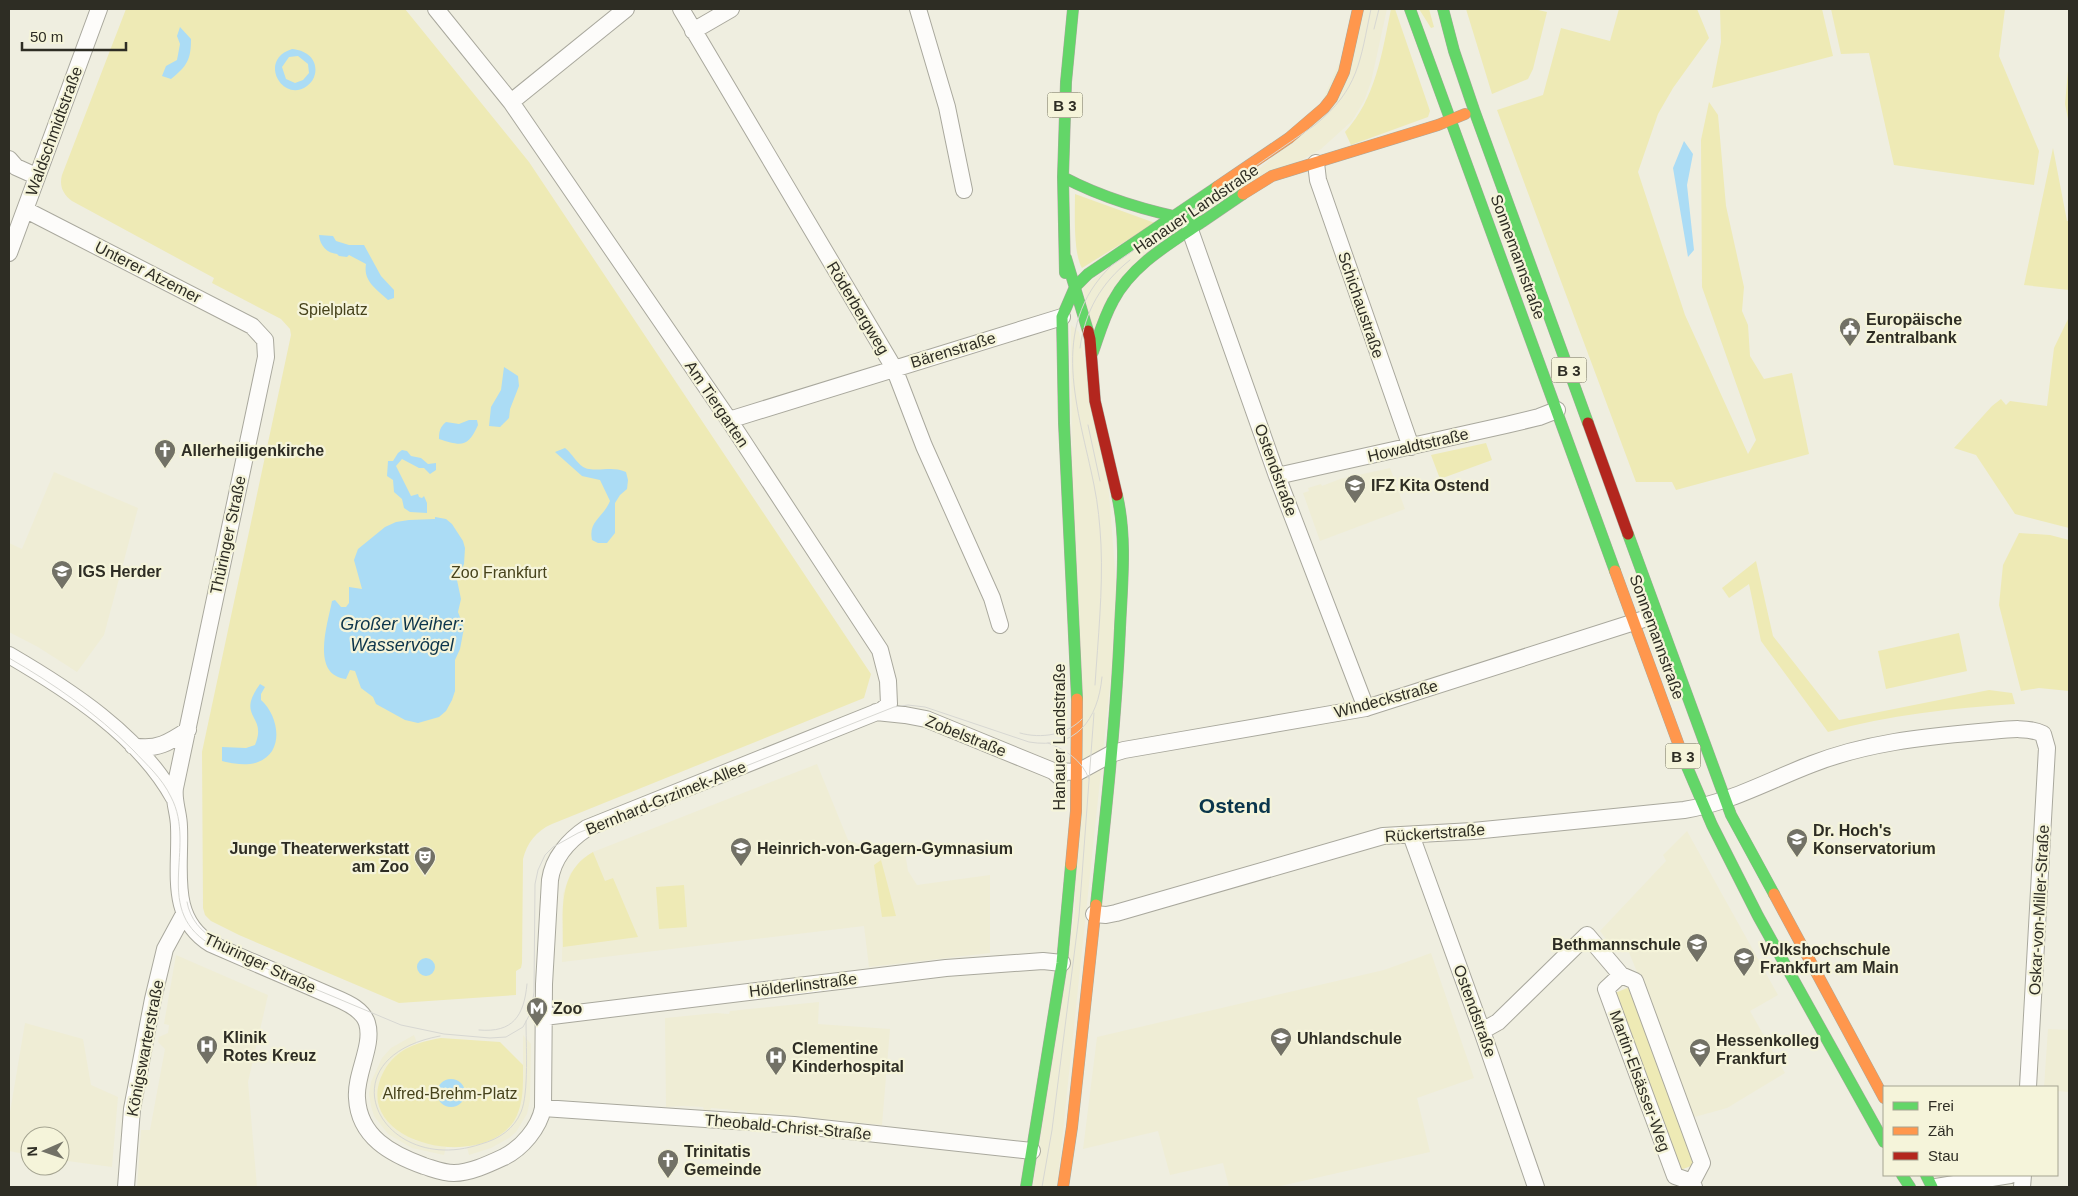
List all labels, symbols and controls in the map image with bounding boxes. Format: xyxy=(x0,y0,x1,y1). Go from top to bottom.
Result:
scale bar xyxy=(22,20,126,52)
text: 50 m xyxy=(30,28,63,45)
street label: Waldschmidtstraße xyxy=(23,64,85,198)
road number: B 3 xyxy=(1048,92,1082,118)
street label: Hanauer Landstraße xyxy=(1130,161,1262,257)
street label: Sonnemannstraße xyxy=(1488,192,1549,322)
street label: Unterer Atzemer xyxy=(92,238,204,306)
street label: Schichaustraße xyxy=(1335,250,1387,360)
street label: Röderbergweg xyxy=(824,259,892,357)
park label: Spielplatz xyxy=(298,301,368,318)
place label: Europäische Zentralbank xyxy=(1866,311,1962,346)
public building icon: Europäische Zentralbank xyxy=(1838,316,1862,347)
street label: Bärenstraße xyxy=(908,329,998,371)
street label: Am Tiergarten xyxy=(682,358,752,450)
road number: B 3 xyxy=(1552,358,1586,382)
street label: Ostendstraße xyxy=(1251,422,1301,519)
street label: Howaldtstraße xyxy=(1366,425,1470,465)
church icon: Allerheiligenkirche xyxy=(153,438,177,469)
place label: Allerheiligenkirche xyxy=(181,442,324,459)
school or university icon: IFZ Kita Ostend xyxy=(1343,473,1367,504)
street label: Thüringer Straße xyxy=(207,474,249,596)
place label: IFZ Kita Ostend xyxy=(1371,477,1489,494)
school or university icon: IGS Herder xyxy=(50,559,74,590)
place label: IGS Herder xyxy=(78,563,162,580)
park label: Zoo Frankfurt xyxy=(451,564,548,581)
street label: Sonnemannstraße xyxy=(1627,572,1688,702)
water label: Großer Weiher: Wasservögel xyxy=(340,614,464,655)
street label: Hanauer Landstraße xyxy=(1051,664,1068,810)
street label: Windeckstraße xyxy=(1332,677,1440,721)
street label: Zobelstraße xyxy=(923,712,1009,760)
road number: B 3 xyxy=(1666,744,1700,768)
street label: Bernhard-Grzimek-Allee xyxy=(583,758,749,838)
district label: Ostend xyxy=(1199,794,1271,817)
street label: Rückertstraße xyxy=(1384,821,1486,845)
place label: Dr. Hoch's Konservatorium xyxy=(1813,822,1936,857)
street label: Oskar-von-Miller-Straße xyxy=(2026,824,2052,996)
school or university icon: Dr. Hoch's Konservatorium xyxy=(1785,827,1809,858)
school or university icon: Heinrich-von-Gagern-Gymnasium xyxy=(729,836,753,867)
place label: Junge Theaterwerkstatt am Zoo xyxy=(229,840,410,875)
place label: Heinrich-von-Gagern-Gymnasium xyxy=(757,840,1013,857)
theatre icon: Junge Theaterwerkstatt am Zoo xyxy=(413,845,437,876)
street label: Thüringer Straße xyxy=(202,930,318,996)
school or university icon: Bethmannschule xyxy=(1685,932,1709,963)
place label: Bethmannschule xyxy=(1552,936,1681,953)
place label: Volkshochschule Frankfurt am Main xyxy=(1760,941,1899,976)
school or university icon: Volkshochschule Frankfurt am Main xyxy=(1732,946,1756,977)
street label: Ostendstraße xyxy=(1450,963,1500,1060)
street label: Hölderlinstraße xyxy=(748,970,858,1000)
street label: Königswarterstraße xyxy=(123,978,167,1118)
metro station icon: Zoo xyxy=(525,996,549,1027)
place label: Zoo xyxy=(553,1000,583,1017)
street label: Martin-Elsässer-Weg xyxy=(1607,1008,1673,1154)
school or university icon: Uhlandschule xyxy=(1269,1026,1293,1057)
place label: Klinik Rotes Kreuz xyxy=(223,1029,316,1064)
place label: Uhlandschule xyxy=(1297,1030,1402,1047)
place label: Hessenkolleg Frankfurt xyxy=(1716,1032,1819,1067)
hospital icon: Klinik Rotes Kreuz xyxy=(195,1034,219,1065)
school or university icon: Hessenkolleg Frankfurt xyxy=(1688,1037,1712,1068)
place label: Clementine Kinderhospital xyxy=(792,1040,904,1075)
hospital icon: Clementine Kinderhospital xyxy=(764,1045,788,1076)
park label: Alfred-Brehm-Platz xyxy=(382,1085,518,1102)
legend xyxy=(1883,1086,2058,1176)
text: Frei xyxy=(1928,1097,1954,1114)
street label: Theobald-Christ-Straße xyxy=(704,1111,872,1143)
text: Zäh xyxy=(1928,1122,1954,1139)
north arrow xyxy=(20,1126,70,1176)
place label: Trinitatis Gemeinde xyxy=(684,1143,761,1178)
text: N xyxy=(24,1146,40,1157)
text: Stau xyxy=(1928,1147,1959,1164)
church icon: Trinitatis Gemeinde xyxy=(656,1148,680,1179)

